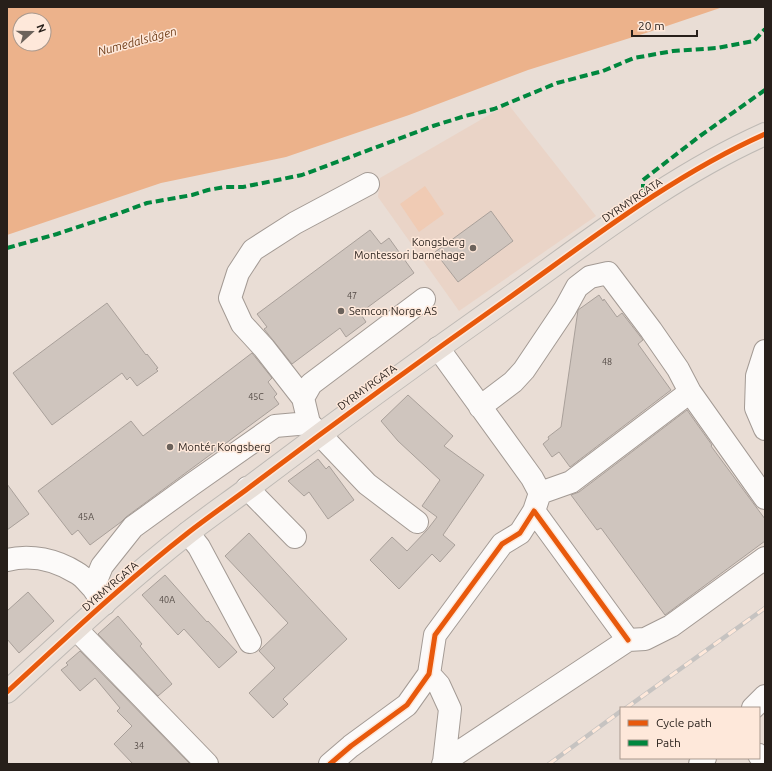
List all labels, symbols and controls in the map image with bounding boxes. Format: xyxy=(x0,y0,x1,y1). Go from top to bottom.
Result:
north arrow xyxy=(12,12,52,52)
scale bar xyxy=(632,12,697,38)
text: 20 m xyxy=(638,19,665,32)
text: N xyxy=(34,22,48,34)
water label: Numedalslågen xyxy=(96,24,178,58)
street label: DYRMYRGATA xyxy=(600,175,665,225)
place label: Kongsberg Montessori barnehage xyxy=(354,236,465,261)
marker: Kongsberg Montessori barnehage xyxy=(468,243,478,253)
house number: 47 xyxy=(347,291,357,301)
place label: Semcon Norge AS xyxy=(349,305,437,317)
marker: Semcon Norge AS xyxy=(336,306,346,316)
house number: 48 xyxy=(602,357,612,367)
street label: DYRMYRGATA xyxy=(335,361,399,412)
house number: 45C xyxy=(248,392,264,402)
place label: Montér Kongsberg xyxy=(178,441,271,453)
marker: Montér Kongsberg xyxy=(165,442,175,452)
house number: 45A xyxy=(78,512,94,522)
street label: DYRMYRGATA xyxy=(80,558,141,613)
house number: 40A xyxy=(159,595,175,605)
legend xyxy=(620,707,760,759)
text: Cycle path xyxy=(656,716,712,729)
text: Path xyxy=(656,736,681,749)
house number: 34 xyxy=(134,741,144,751)

